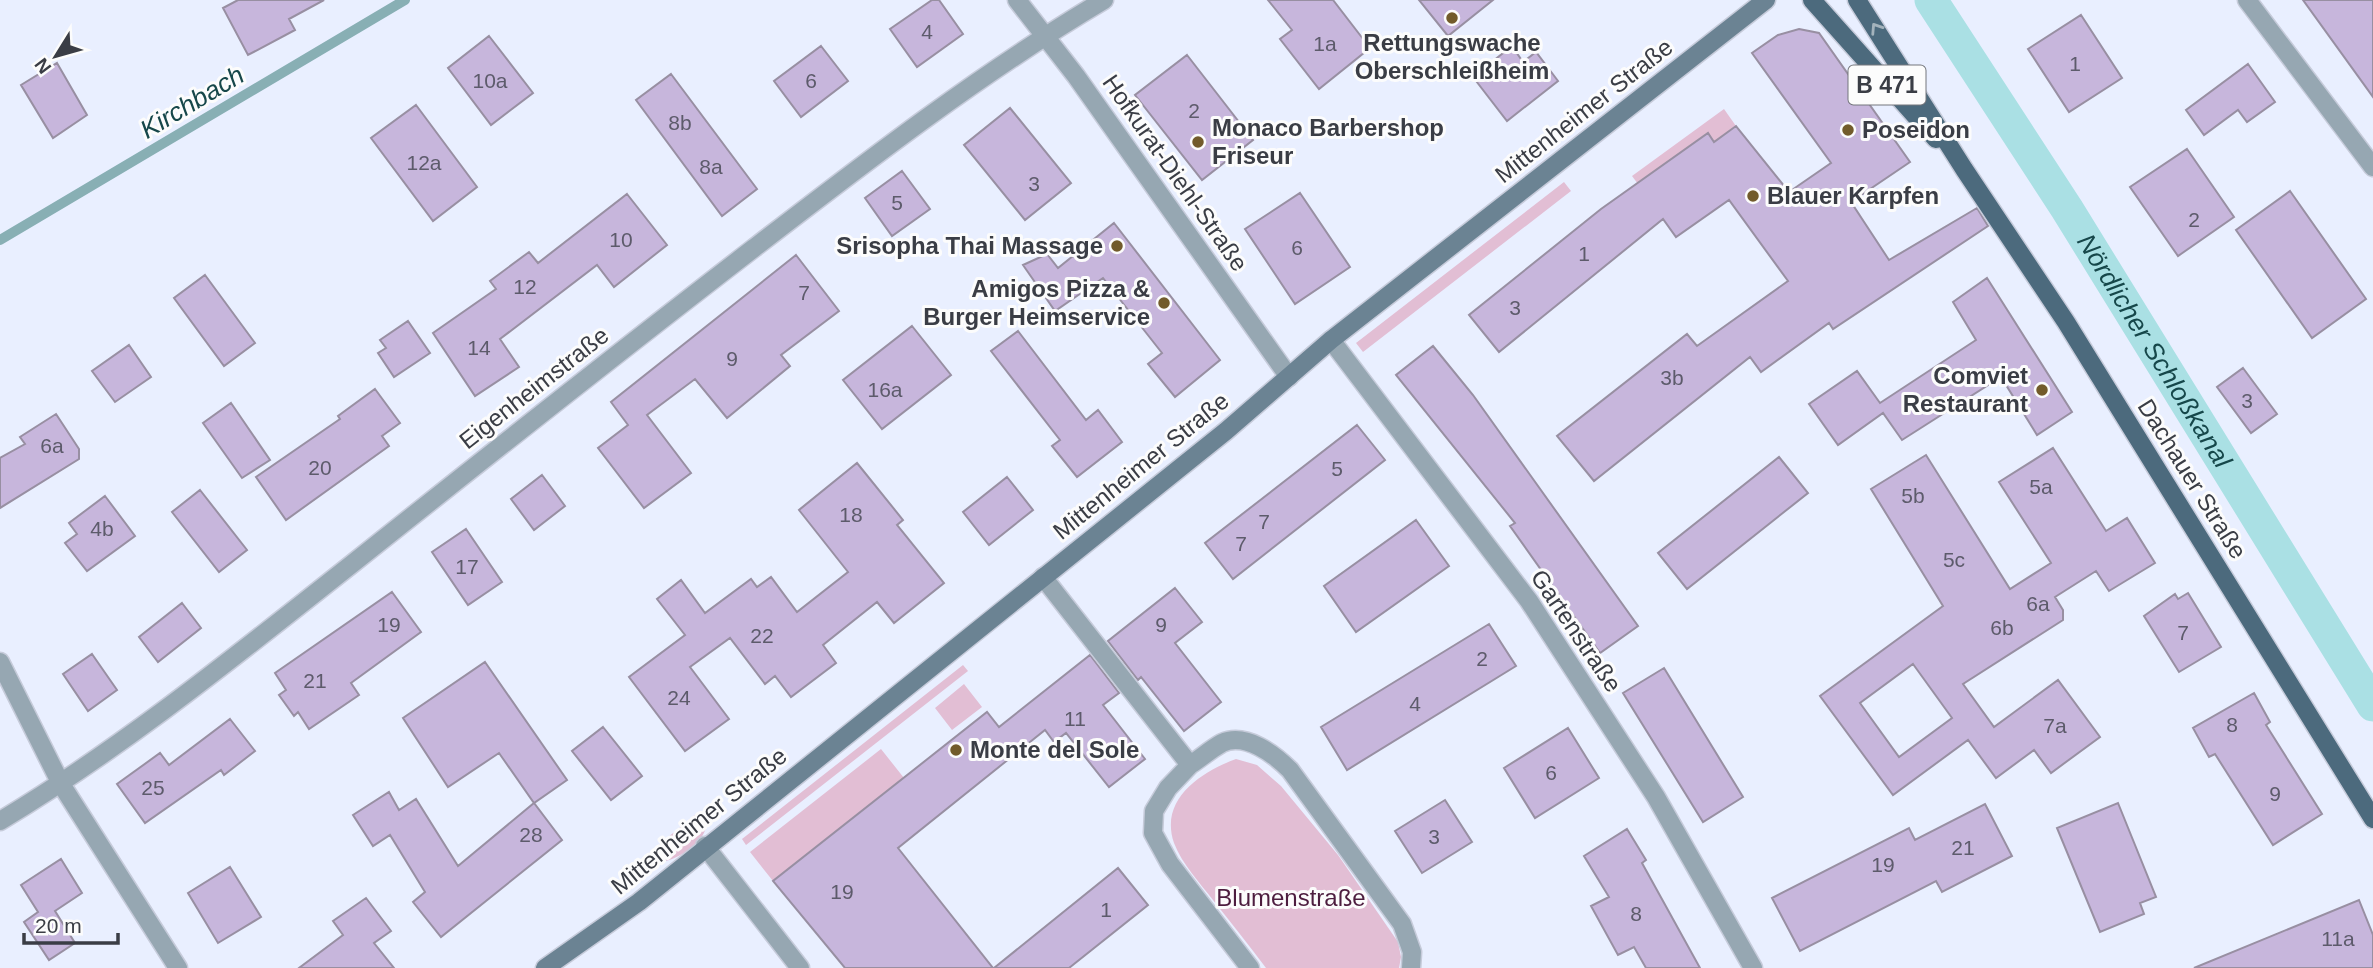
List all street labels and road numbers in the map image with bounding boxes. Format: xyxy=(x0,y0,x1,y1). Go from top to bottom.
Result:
street label: Mittenheimer Straße xyxy=(1490,33,1678,188)
road number: B 471 xyxy=(1848,66,1926,104)
street label: Hofkurat-Diehl-Straße xyxy=(1097,69,1253,276)
street label: Eigenheimstraße xyxy=(454,321,613,454)
street label: Mittenheimer Straße xyxy=(1048,387,1234,545)
street label: Dachauer Straße xyxy=(2133,394,2252,563)
street label: Gartenstraße xyxy=(1526,565,1627,697)
street label: Mittenheimer Straße xyxy=(606,742,792,900)

